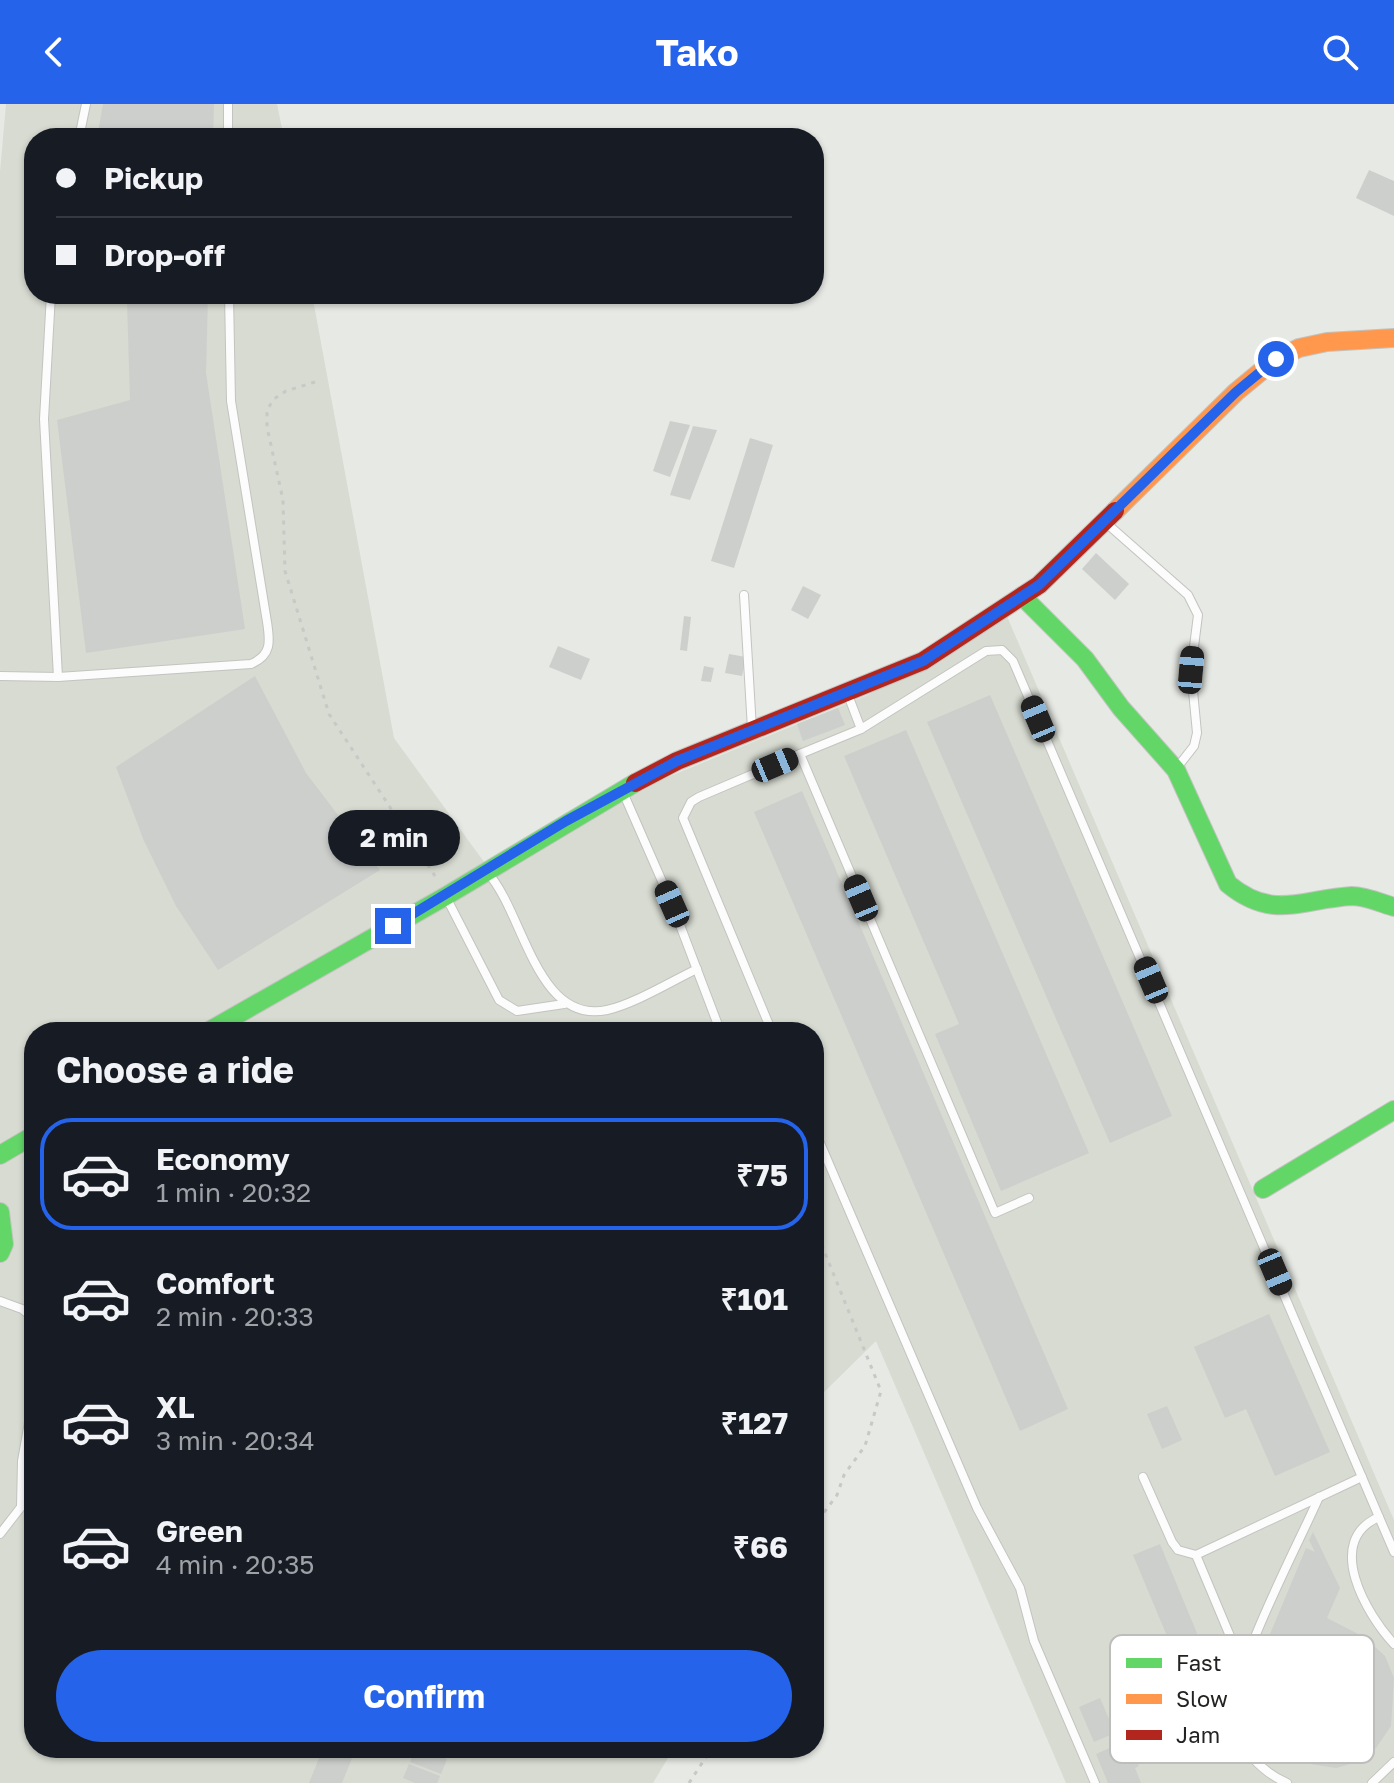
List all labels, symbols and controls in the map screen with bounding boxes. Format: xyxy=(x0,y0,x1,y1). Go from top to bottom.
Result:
icon: back xyxy=(32,30,76,74)
icon: search xyxy=(1318,30,1362,74)
text: Tako xyxy=(655,31,739,74)
text: Pickup xyxy=(104,160,203,196)
text: Drop-off xyxy=(104,237,225,273)
route start xyxy=(1258,341,1294,377)
car xyxy=(1177,645,1205,695)
car xyxy=(1018,692,1058,746)
car xyxy=(748,745,802,785)
callout: 2 min xyxy=(327,810,459,866)
text: 2 min xyxy=(360,822,428,853)
car xyxy=(841,871,881,925)
car xyxy=(651,877,693,931)
route end xyxy=(375,908,411,944)
car xyxy=(1131,953,1171,1007)
text: Choose a ride xyxy=(56,1048,294,1091)
icon: car xyxy=(60,1138,132,1210)
text: Economy xyxy=(156,1141,290,1177)
text: ₹75 xyxy=(736,1157,788,1193)
text: 1 min · 20:32 xyxy=(156,1177,311,1208)
car xyxy=(1255,1245,1295,1299)
icon: car xyxy=(60,1262,132,1334)
text: Comfort xyxy=(156,1265,275,1301)
text: ₹101 xyxy=(720,1281,788,1317)
text: 2 min · 20:33 xyxy=(156,1301,314,1332)
icon: car xyxy=(60,1386,132,1458)
text: XL xyxy=(156,1389,195,1425)
text: ₹127 xyxy=(721,1405,788,1441)
text: 3 min · 20:34 xyxy=(156,1425,315,1456)
icon: car xyxy=(60,1510,132,1582)
text: Green xyxy=(156,1513,243,1549)
text: ₹66 xyxy=(733,1529,788,1565)
text: 4 min · 20:35 xyxy=(156,1549,314,1580)
legend xyxy=(1110,1635,1374,1763)
text: Fast xyxy=(1176,1649,1222,1676)
button: Confirm xyxy=(56,1650,792,1742)
text: Slow xyxy=(1176,1685,1228,1712)
text: Jam xyxy=(1176,1721,1220,1748)

